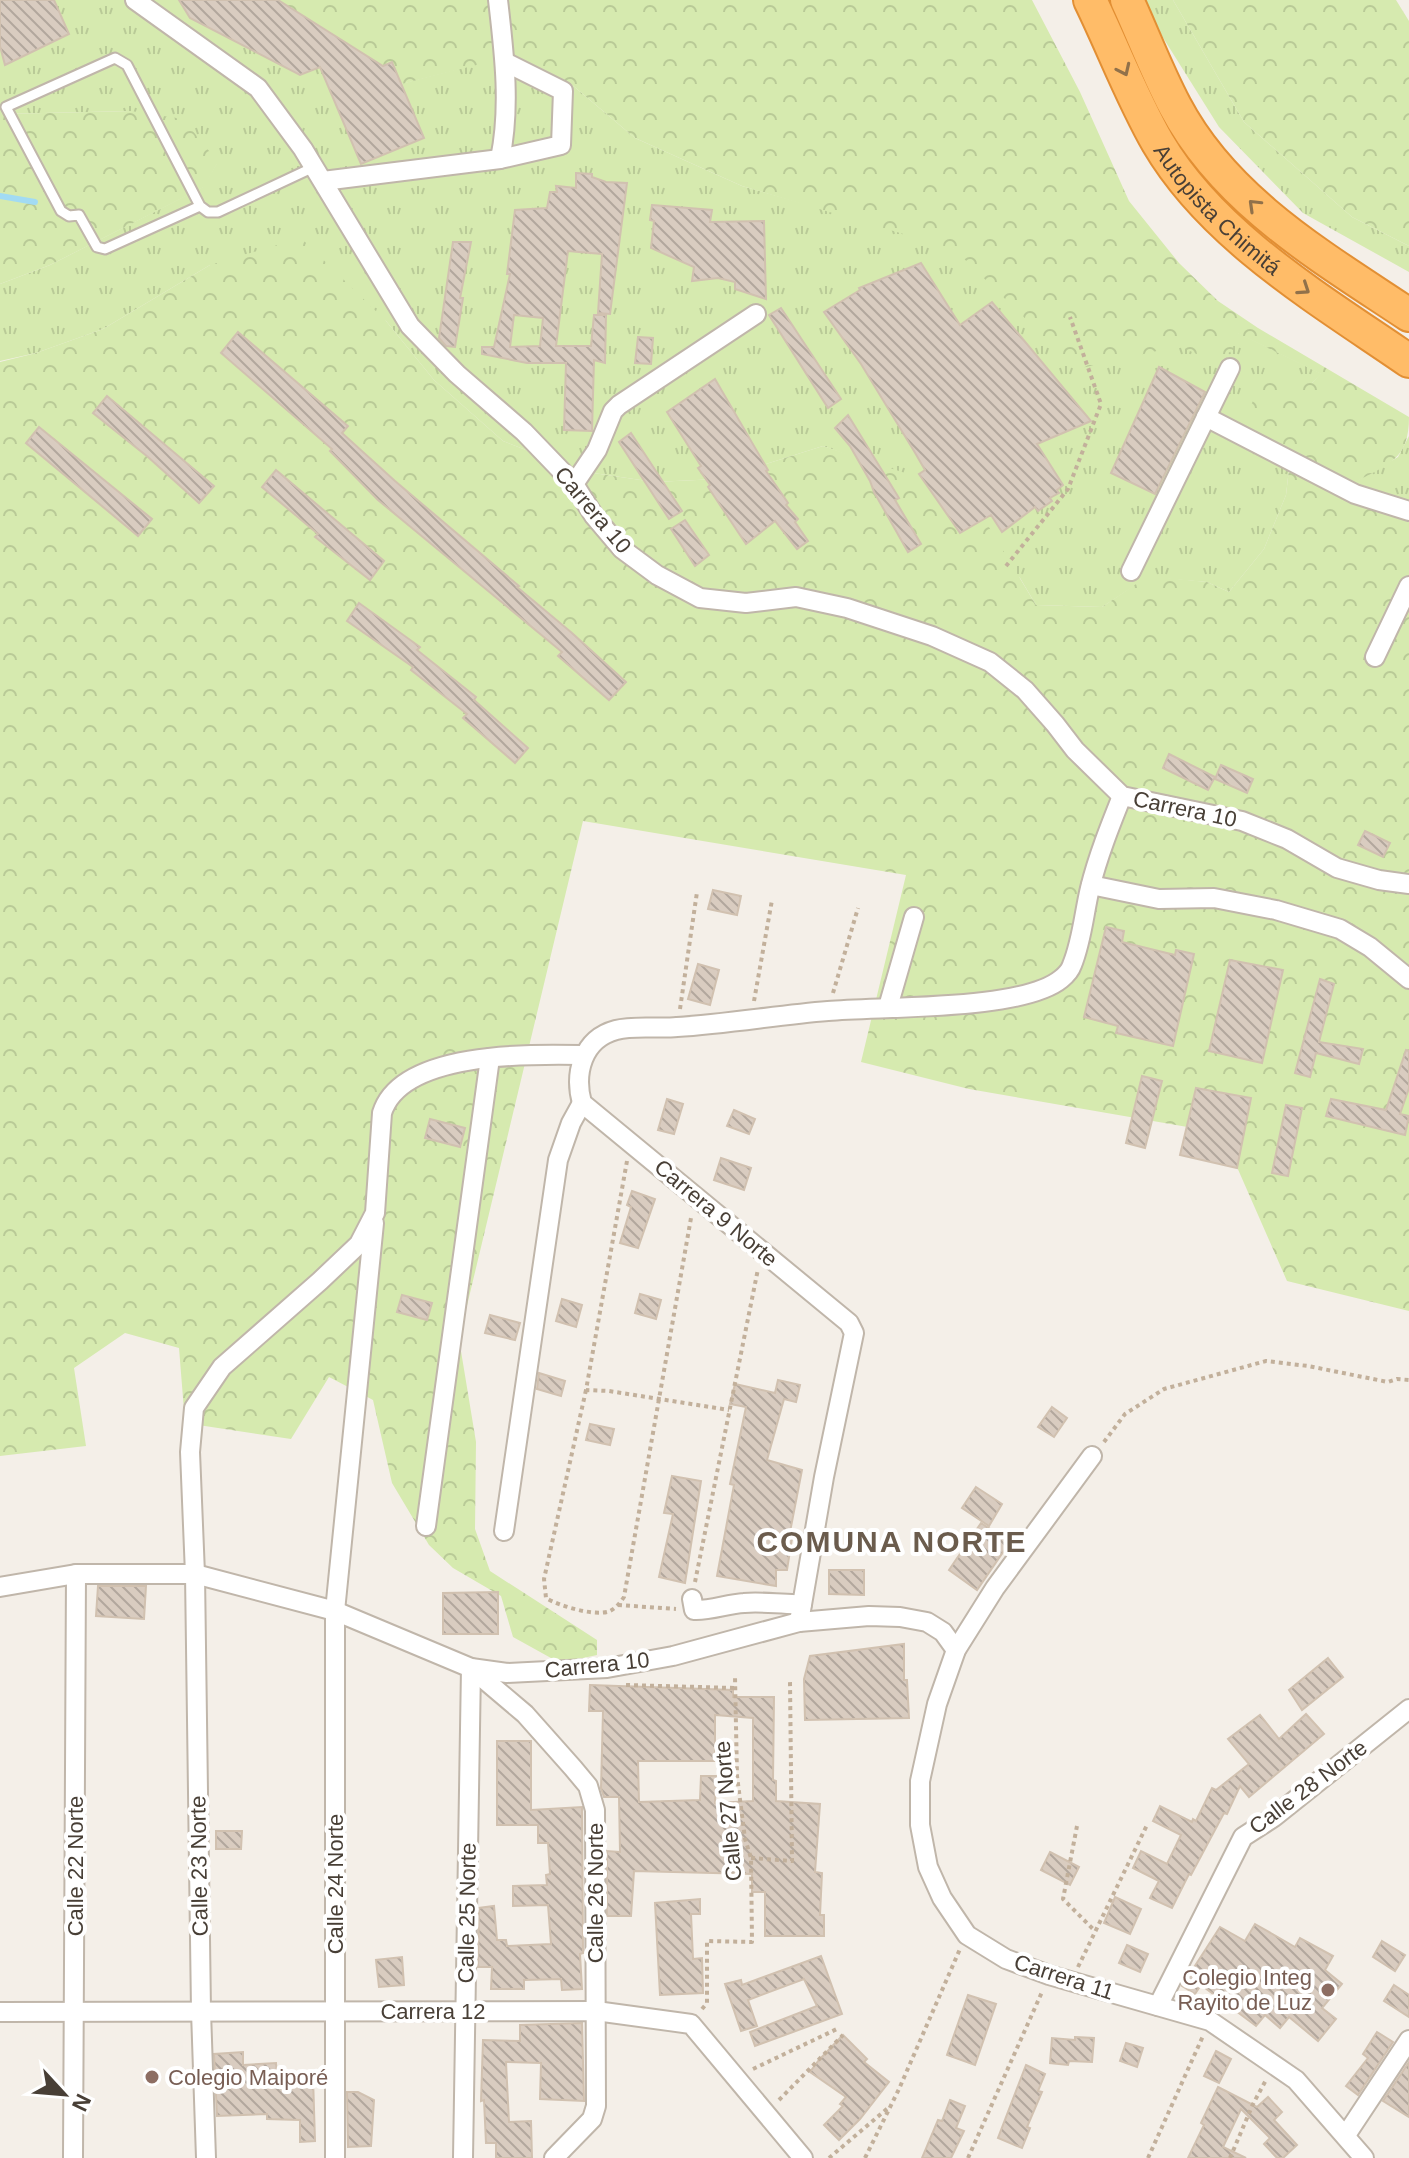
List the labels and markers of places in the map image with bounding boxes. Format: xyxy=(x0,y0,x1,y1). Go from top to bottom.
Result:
place label: Colegio Integ Rayito de Luz xyxy=(1177,1965,1312,2015)
marker: Colegio Integ Rayito de Luz xyxy=(1319,1981,1337,1999)
place label: Colegio Maiporé xyxy=(168,2065,328,2090)
marker: Colegio Maiporé xyxy=(143,2068,161,2086)

